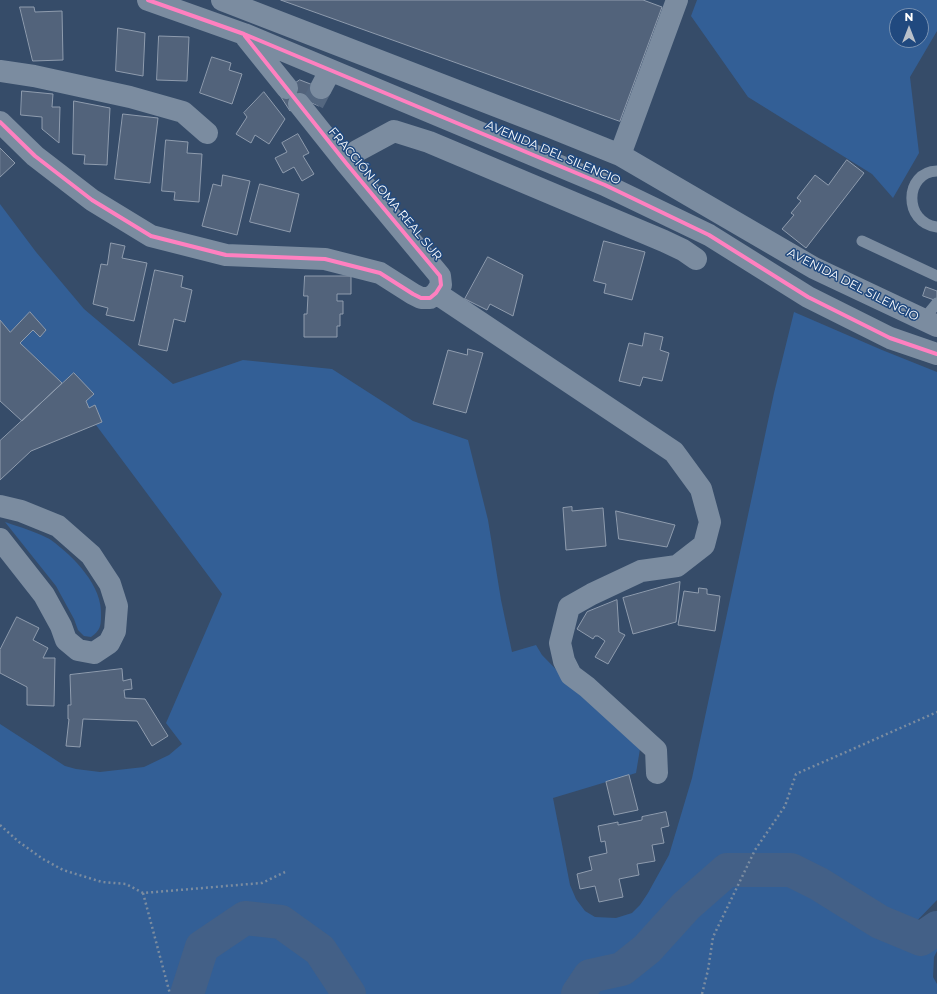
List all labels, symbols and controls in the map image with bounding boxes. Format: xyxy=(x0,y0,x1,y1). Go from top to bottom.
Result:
north arrow xyxy=(889,8,929,48)
text: N xyxy=(905,10,913,24)
street label: AVENIDA DEL SILENCIO xyxy=(483,118,623,188)
street label: FRACCIÓN LOMA REAL SUR xyxy=(325,125,445,263)
street label: AVENIDA DEL SILENCIO xyxy=(785,246,921,324)

